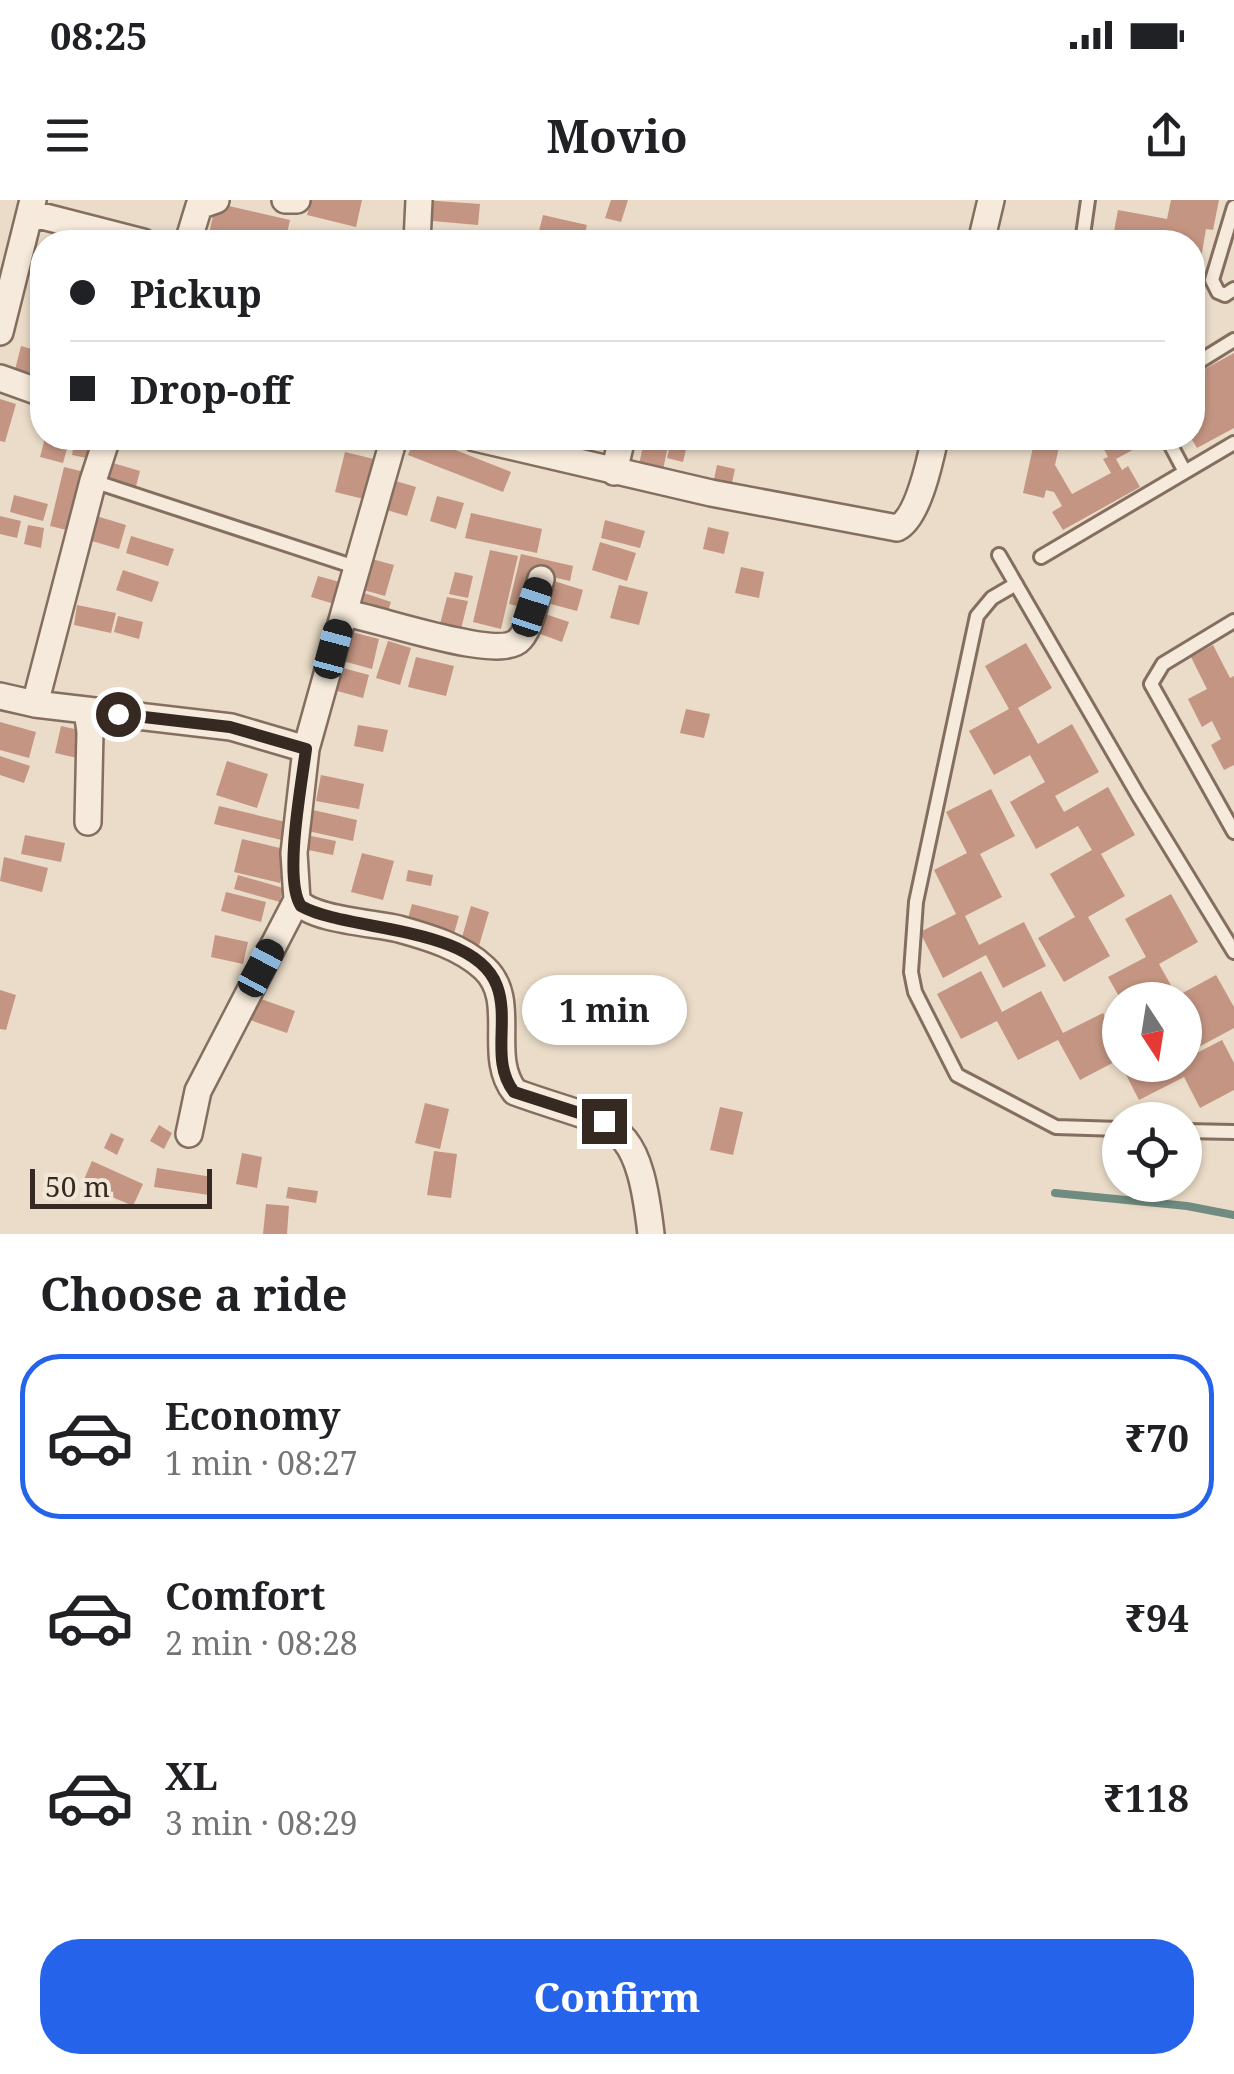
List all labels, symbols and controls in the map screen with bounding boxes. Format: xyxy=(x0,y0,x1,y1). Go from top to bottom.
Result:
text: 08:25 xyxy=(50,9,147,61)
text: Movio xyxy=(546,105,688,166)
icon: menu xyxy=(40,108,95,163)
icon: share xyxy=(1139,108,1194,163)
text: Pickup xyxy=(130,267,262,319)
text: Drop-off xyxy=(130,363,291,415)
car xyxy=(508,574,556,640)
car xyxy=(311,616,355,682)
route start xyxy=(96,692,141,737)
car xyxy=(234,934,288,1002)
callout: 1 min xyxy=(522,976,686,1046)
north arrow xyxy=(1102,982,1202,1082)
map controls xyxy=(1102,982,1202,1202)
text: 1 min xyxy=(559,988,650,1031)
route end xyxy=(582,1099,627,1144)
button: locate xyxy=(1102,1102,1202,1202)
scale bar xyxy=(30,1164,212,1208)
text: 50 m xyxy=(45,1167,110,1205)
text: Choose a ride xyxy=(40,1263,348,1324)
text: Economy xyxy=(165,1389,341,1441)
icon: car xyxy=(45,1392,135,1482)
text: ₹70 xyxy=(1125,1411,1189,1463)
text: 1 min · 08:27 xyxy=(165,1441,358,1484)
text: Comfort xyxy=(165,1569,325,1621)
icon: car xyxy=(45,1572,135,1662)
text: ₹94 xyxy=(1125,1591,1189,1643)
text: 2 min · 08:28 xyxy=(165,1621,358,1664)
text: XL xyxy=(165,1749,218,1801)
icon: car xyxy=(45,1752,135,1842)
text: ₹118 xyxy=(1103,1771,1189,1823)
text: 3 min · 08:29 xyxy=(165,1801,358,1844)
button: Confirm xyxy=(40,1939,1194,2054)

